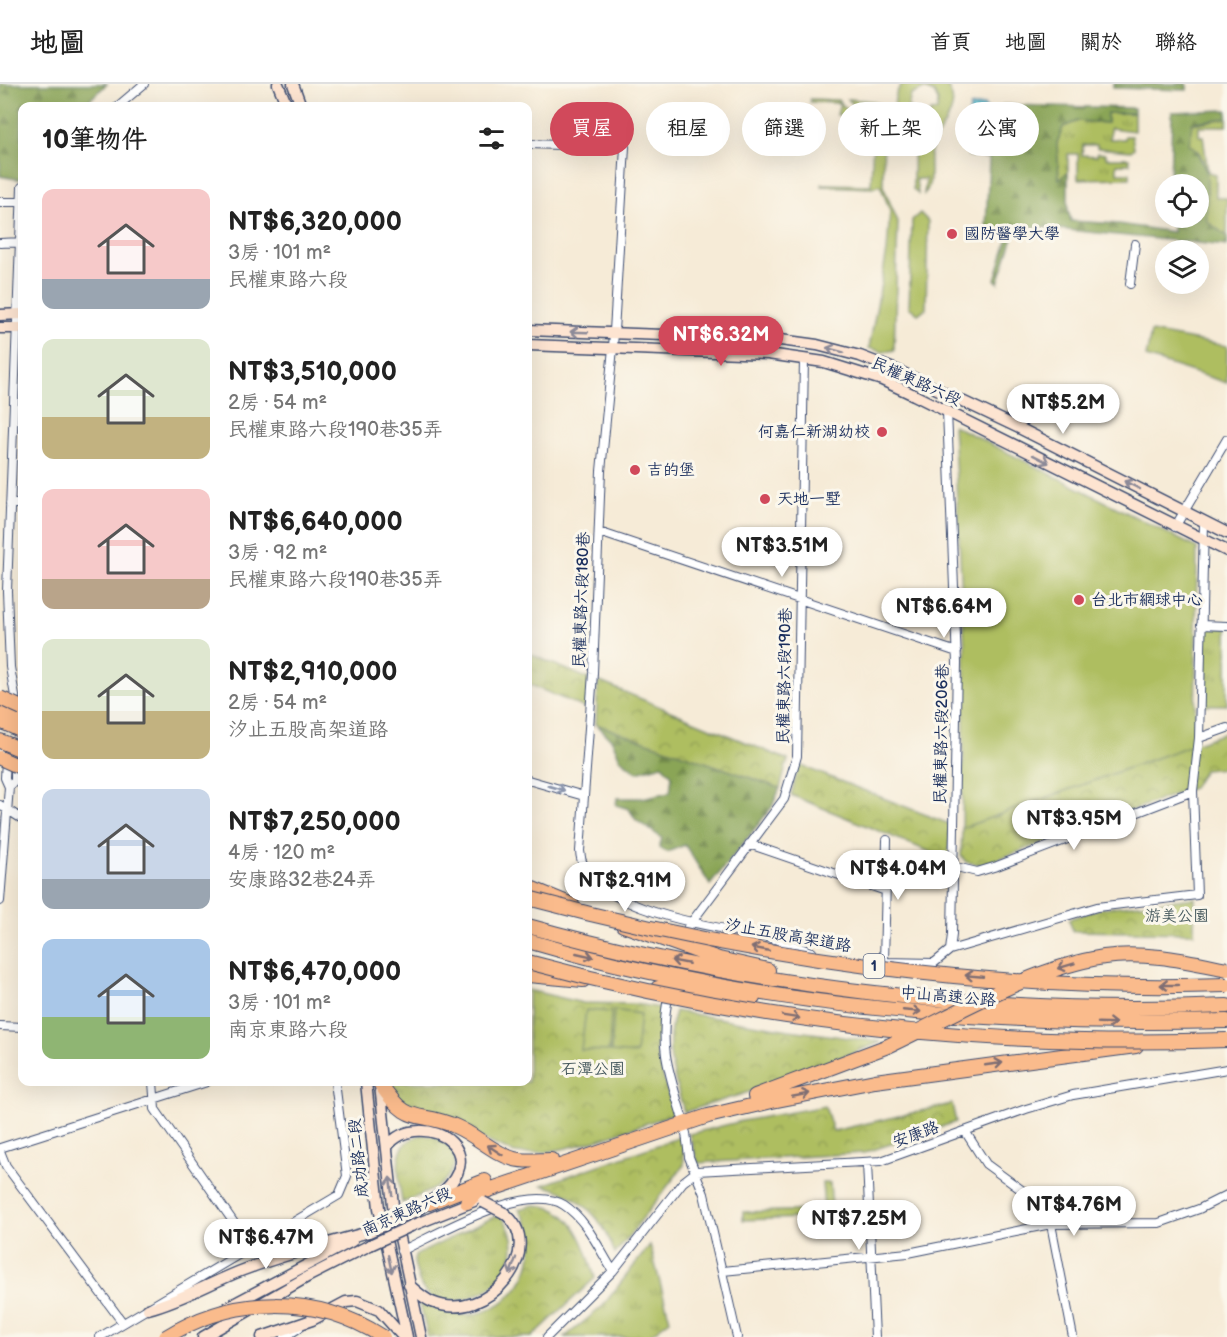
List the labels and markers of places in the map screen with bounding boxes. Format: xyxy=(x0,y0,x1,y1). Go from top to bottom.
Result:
place label: 國防醫學大學 xyxy=(964,225,1060,244)
marker: 國防醫學大學 xyxy=(945,227,959,241)
pin: NT$6.32M xyxy=(659,316,783,367)
pin: NT$5.2M xyxy=(1008,384,1118,435)
place label: 何嘉仁新湖幼校 xyxy=(758,423,870,442)
marker: 何嘉仁新湖幼校 xyxy=(875,425,889,439)
place label: 吉的堡 xyxy=(647,461,695,480)
marker: 吉的堡 xyxy=(628,463,642,477)
place label: 天地一墅 xyxy=(777,490,841,509)
marker: 天地一墅 xyxy=(758,492,772,506)
pin: NT$3.51M xyxy=(720,527,844,578)
pin: NT$6.64M xyxy=(882,588,1006,639)
place label: 台北市網球中心 xyxy=(1091,591,1203,610)
marker: 台北市網球中心 xyxy=(1072,593,1086,607)
pin: NT$3.95M xyxy=(1012,800,1136,851)
pin: NT$4.04M xyxy=(836,850,960,901)
pin: NT$2.91M xyxy=(563,862,687,913)
pin: NT$4.76M xyxy=(1012,1186,1136,1237)
pin: NT$7.25M xyxy=(797,1200,921,1251)
pin: NT$6.47M xyxy=(204,1219,328,1270)

